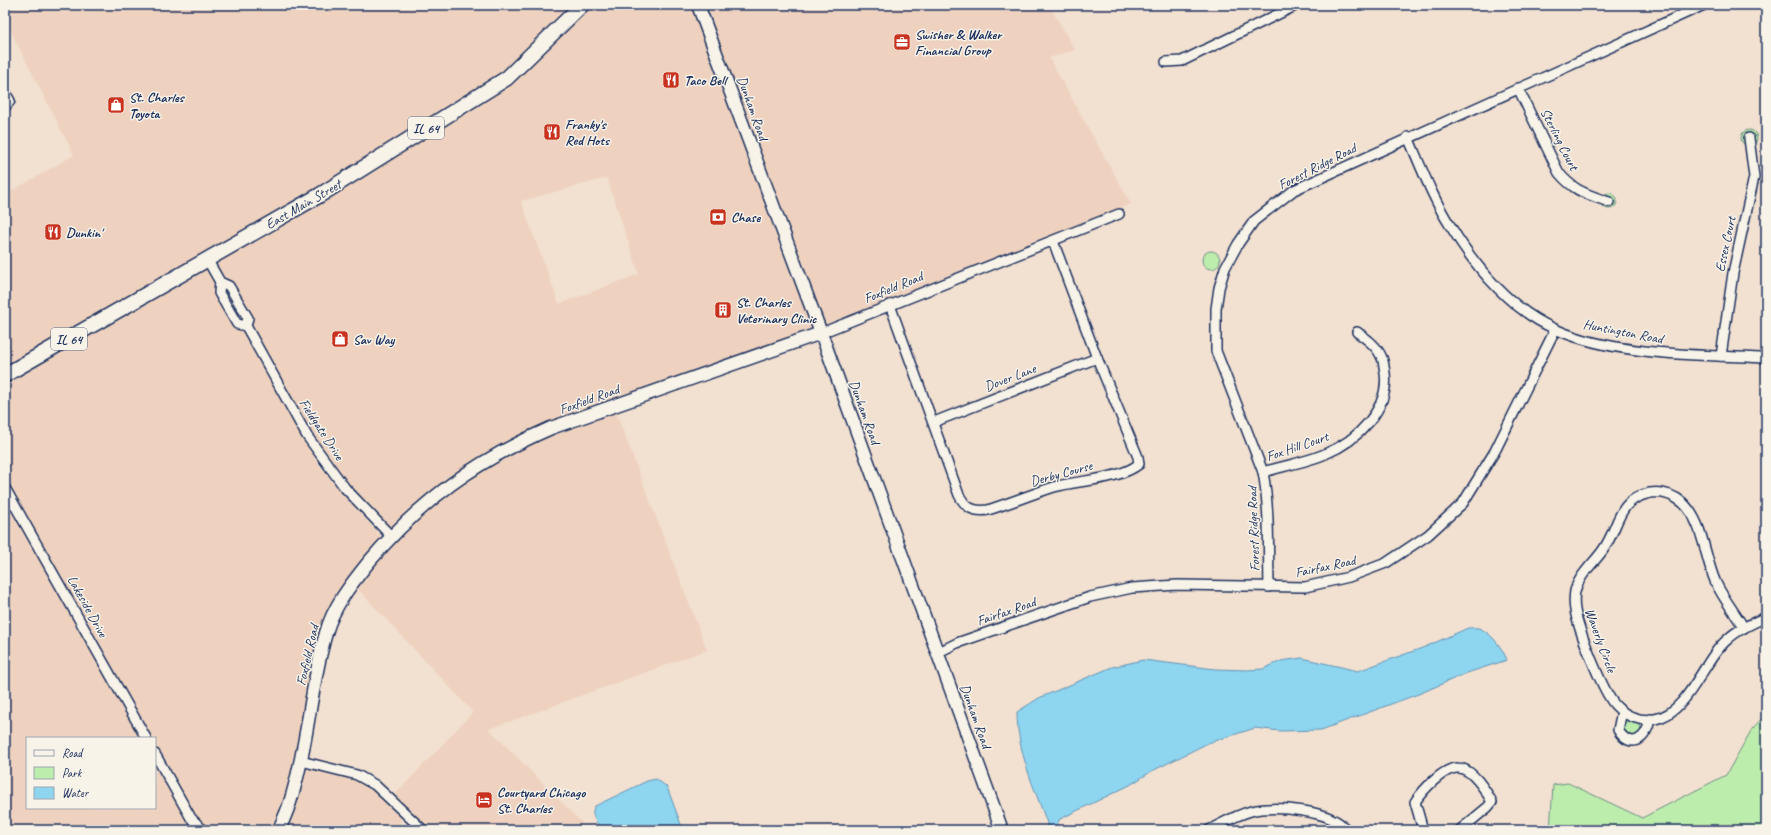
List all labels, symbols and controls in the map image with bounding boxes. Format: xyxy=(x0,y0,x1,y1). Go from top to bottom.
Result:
place label: Swisher & Walker Financial Group xyxy=(915,26,1003,59)
office icon: Swisher & Walker Financial Group xyxy=(892,32,912,52)
restaurant icon: Taco Bell xyxy=(661,70,681,90)
place label: Taco Bell xyxy=(684,72,728,89)
street label: Dunham Road xyxy=(733,74,773,145)
place label: St. Charles Toyota xyxy=(129,89,186,122)
shop icon: St. Charles Toyota xyxy=(106,95,126,115)
street label: Sterling Court xyxy=(1537,105,1583,174)
place label: Franky's Red Hots xyxy=(565,116,611,149)
road number: IL 64 xyxy=(408,117,444,139)
restaurant icon: Franky's Red Hots xyxy=(542,122,562,142)
street label: Forest Ridge Road xyxy=(1275,138,1361,193)
street label: East Main Street xyxy=(262,175,346,233)
bank icon: Chase xyxy=(708,207,728,227)
place label: Chase xyxy=(731,209,761,226)
street label: Essex Court xyxy=(1711,214,1740,273)
restaurant icon: Dunkin' xyxy=(43,222,63,242)
place label: Dunkin' xyxy=(66,224,105,241)
street label: Foxfield Road xyxy=(861,267,927,307)
place label: St. Charles Veterinary Clinic xyxy=(736,294,817,327)
building icon: St. Charles Veterinary Clinic xyxy=(713,300,733,320)
street label: Huntington Road xyxy=(1582,315,1667,348)
road number: IL 64 xyxy=(51,328,87,350)
shop icon: Sav Way xyxy=(330,329,350,349)
place label: Sav Way xyxy=(353,331,396,348)
street label: Dover Lane xyxy=(982,359,1040,395)
street label: Dunham Road xyxy=(845,378,885,449)
street label: Foxfield Road xyxy=(557,380,624,418)
street label: Fieldgate Drive xyxy=(295,395,348,464)
street label: Fox Hill Court xyxy=(1264,428,1332,465)
street label: Derby Course xyxy=(1028,457,1095,490)
street label: Forest Ridge Road xyxy=(1243,484,1263,572)
street label: Fairfax Road xyxy=(1293,551,1359,581)
street label: Lakeside Drive xyxy=(64,573,112,641)
street label: Fairfax Road xyxy=(974,593,1040,629)
street label: Waverly Circle xyxy=(1581,606,1620,676)
street label: Foxfield Road xyxy=(292,621,323,687)
street label: Dunham Road xyxy=(956,682,996,753)
legend xyxy=(26,737,156,809)
text: Road xyxy=(62,745,84,761)
text: Park xyxy=(62,765,83,781)
place label: Courtyard Chicago St. Charles xyxy=(497,784,586,817)
text: Water xyxy=(62,785,90,801)
hotel icon: Courtyard Chicago St. Charles xyxy=(474,790,494,810)

